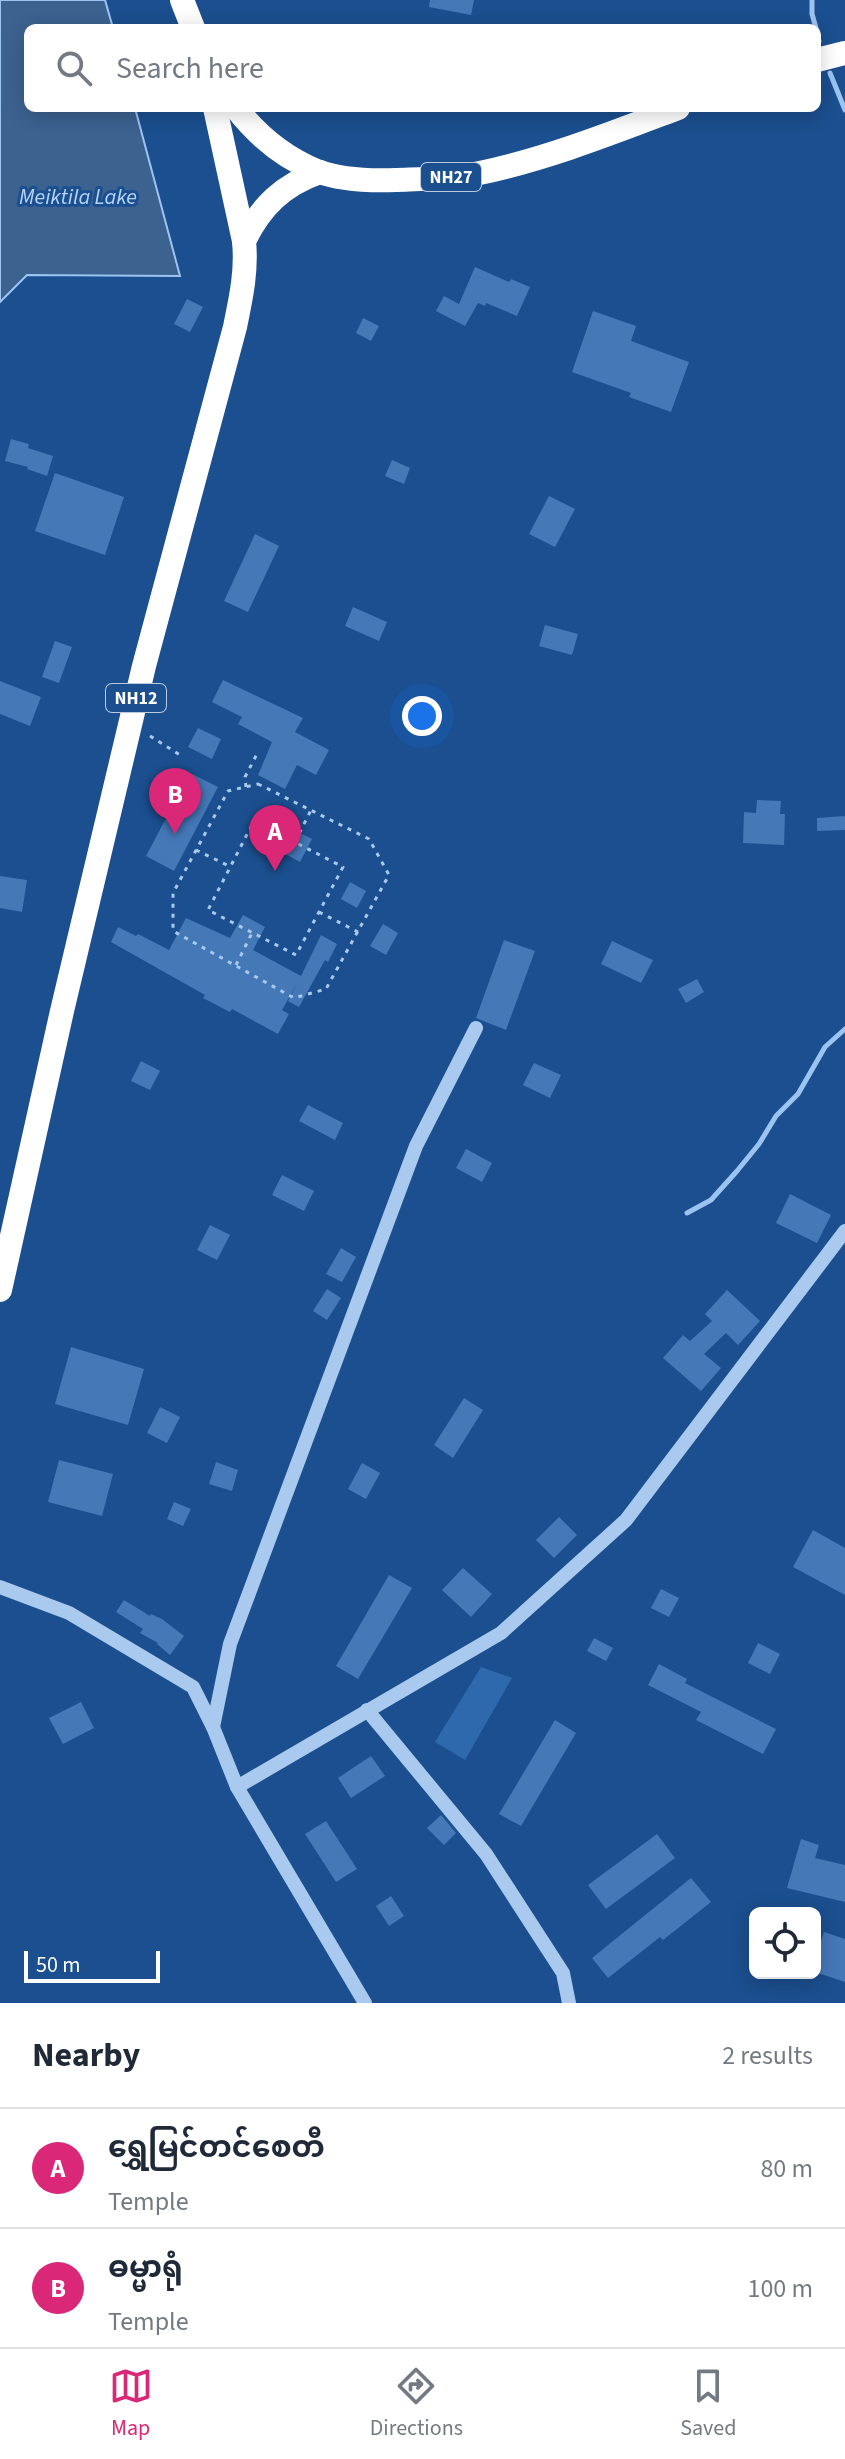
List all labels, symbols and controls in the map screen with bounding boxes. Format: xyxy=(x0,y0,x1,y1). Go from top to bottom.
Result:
search box xyxy=(24,24,821,112)
icon: search xyxy=(52,46,96,90)
text: Search here xyxy=(116,47,264,90)
road number: NH27 xyxy=(421,163,481,191)
water label: Meiktila Lake xyxy=(19,181,137,213)
road number: NH12 xyxy=(106,684,166,712)
your location xyxy=(402,696,442,736)
pin: B xyxy=(149,768,201,834)
pin: A xyxy=(249,805,301,871)
map controls xyxy=(749,1907,821,1979)
button: locate xyxy=(749,1907,821,1979)
scale bar xyxy=(24,1947,160,1983)
text: 50 m xyxy=(36,1949,81,1981)
text: Nearby xyxy=(32,2031,140,2080)
text: 2 results xyxy=(722,2037,813,2074)
text: ရွှေမြင်တင်စေတီ xyxy=(108,2126,325,2169)
text: A xyxy=(51,2150,65,2187)
text: 80 m xyxy=(760,2150,813,2187)
text: Temple xyxy=(108,2183,189,2220)
text: ဓမ္မာရုံ xyxy=(108,2246,183,2289)
text: B xyxy=(50,2270,66,2307)
text: 100 m xyxy=(747,2270,813,2307)
text: Temple xyxy=(108,2303,189,2340)
tab: Map xyxy=(109,2364,153,2444)
tab: Directions xyxy=(370,2364,463,2444)
tab: Saved xyxy=(680,2364,736,2444)

